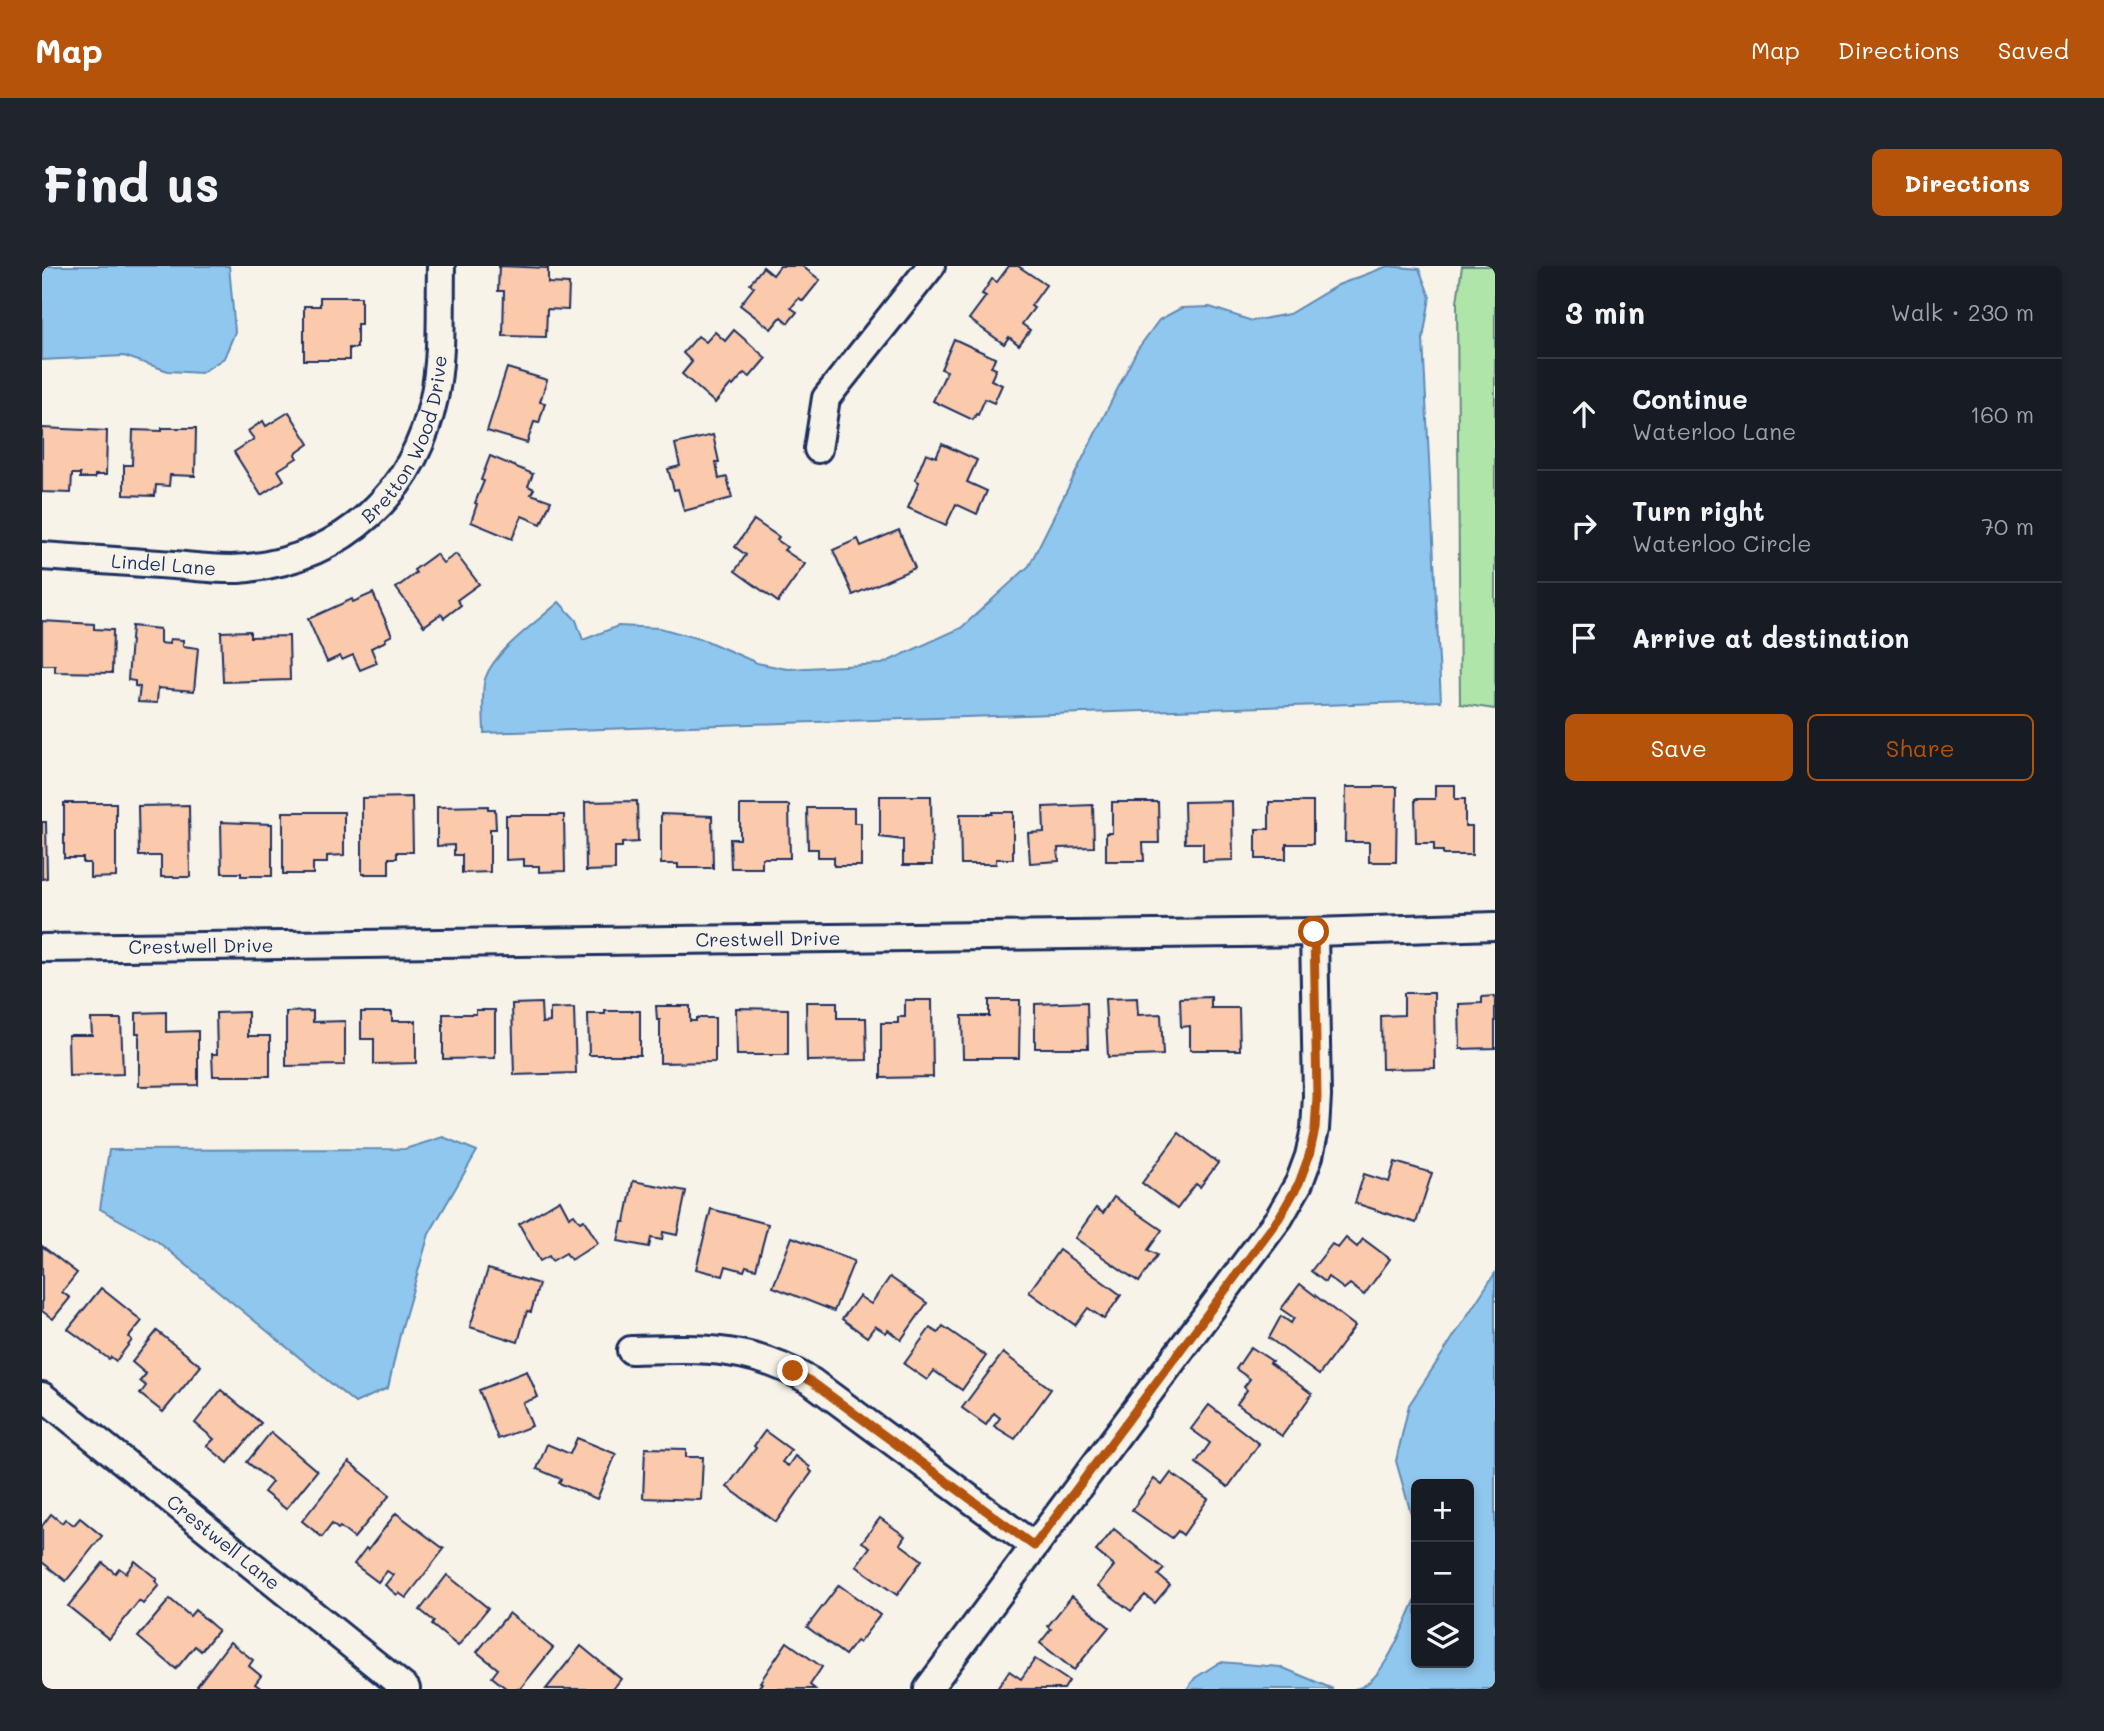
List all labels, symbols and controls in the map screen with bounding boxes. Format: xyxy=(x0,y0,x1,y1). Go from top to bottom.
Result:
text: Map xyxy=(35,28,103,71)
text: Map xyxy=(1751,34,1800,65)
text: Directions xyxy=(1838,34,1960,65)
text: Saved xyxy=(1998,34,2069,65)
button: Directions xyxy=(1872,149,2062,216)
text: Find us xyxy=(42,151,220,214)
text: 3 min xyxy=(1565,292,1645,332)
text: Walk · 230 m xyxy=(1891,297,2034,327)
street label: Bretton Wood Drive xyxy=(355,354,452,528)
text: Continue xyxy=(1632,382,1748,416)
icon: ahead xyxy=(1565,395,1603,433)
text: 160 m xyxy=(1970,399,2034,429)
text: Waterloo Lane xyxy=(1632,416,1796,446)
text: Turn right xyxy=(1632,494,1765,528)
icon: right xyxy=(1565,507,1603,545)
text: 70 m xyxy=(1981,511,2034,541)
text: Waterloo Circle xyxy=(1632,528,1811,558)
street label: Lindel Lane xyxy=(110,548,217,581)
icon: arrive xyxy=(1565,619,1603,657)
text: Arrive at destination xyxy=(1632,621,1909,655)
button: Save xyxy=(1565,714,1793,781)
button: Share xyxy=(1807,714,2034,781)
route start xyxy=(1298,916,1329,947)
street label: Crestwell Drive xyxy=(695,925,841,952)
street label: Crestwell Drive xyxy=(128,932,274,959)
route end xyxy=(777,1355,808,1386)
map controls xyxy=(1411,1479,1474,1668)
button: + xyxy=(1411,1479,1474,1542)
street label: Crestwell Lane xyxy=(162,1488,286,1595)
button: − xyxy=(1411,1542,1474,1605)
button: layers xyxy=(1411,1605,1474,1668)

